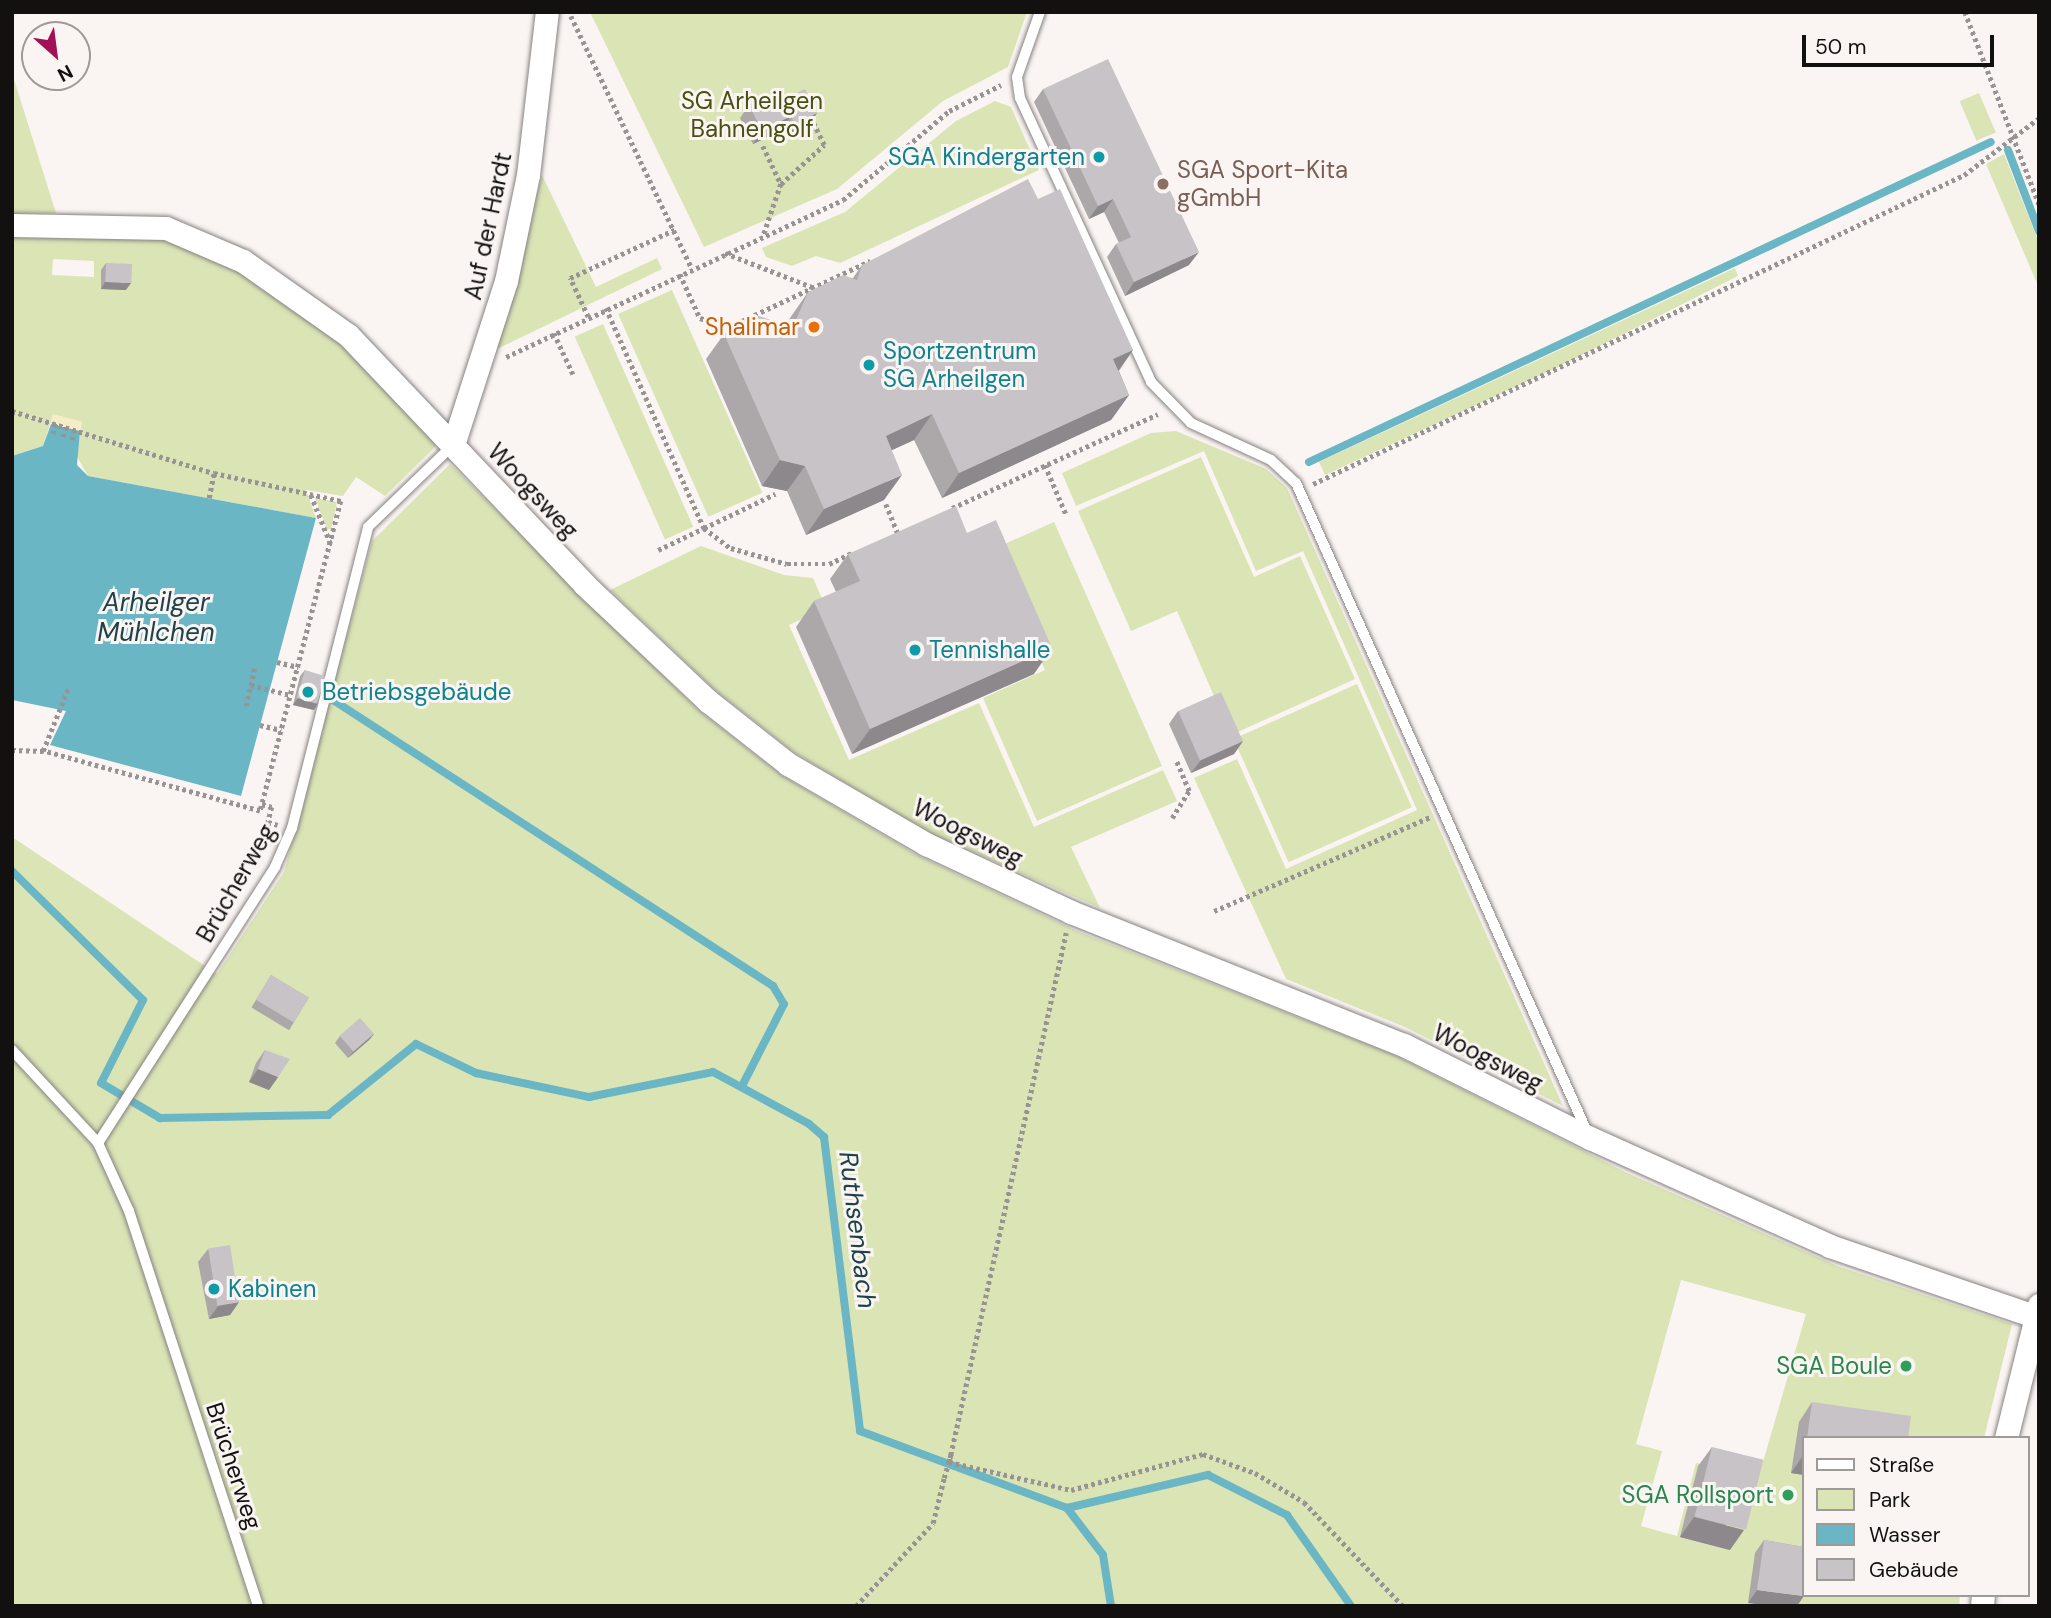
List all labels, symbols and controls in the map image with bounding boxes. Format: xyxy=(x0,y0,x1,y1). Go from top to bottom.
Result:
north arrow xyxy=(21,21,91,91)
scale bar xyxy=(1806,21,1998,65)
text: 50 m xyxy=(1815,33,1866,61)
text: N xyxy=(53,59,77,88)
park label: SG Arheilgen Bahnengolf xyxy=(681,87,823,143)
place label: SGA Kindergarten xyxy=(888,143,1085,171)
marker: SGA Kindergarten xyxy=(1091,149,1107,165)
street label: Auf der Hardt xyxy=(458,150,518,302)
place label: SGA Sport-Kita gGmbH xyxy=(1177,156,1348,212)
marker: SGA Sport-Kita gGmbH xyxy=(1155,176,1171,192)
place label: Shalimar xyxy=(705,313,800,341)
marker: Shalimar xyxy=(806,319,822,335)
place label: Sportzentrum SG Arheilgen xyxy=(883,337,1036,393)
marker: Sportzentrum SG Arheilgen xyxy=(861,357,877,373)
street label: Woogsweg xyxy=(482,437,584,545)
water label: Arheilger Mühlchen xyxy=(97,587,215,648)
place label: Tennishalle xyxy=(929,636,1050,664)
marker: Tennishalle xyxy=(907,642,923,658)
place label: Betriebsgebäude xyxy=(322,678,512,706)
marker: Betriebsgebäude xyxy=(300,684,316,700)
street label: Woogsweg xyxy=(908,793,1028,873)
street label: Brücherweg xyxy=(191,819,281,947)
street label: Woogsweg xyxy=(1428,1018,1548,1098)
water label: Ruthsenbach xyxy=(832,1150,882,1310)
place label: Kabinen xyxy=(228,1275,317,1303)
marker: Kabinen xyxy=(206,1281,222,1297)
place label: SGA Boule xyxy=(1776,1352,1892,1380)
marker: SGA Boule xyxy=(1898,1358,1914,1374)
street label: Brücherweg xyxy=(200,1399,268,1533)
legend xyxy=(1802,1436,2030,1597)
text: Straße xyxy=(1869,1451,1934,1479)
place label: SGA Rollsport xyxy=(1622,1481,1774,1509)
text: Park xyxy=(1869,1486,1910,1514)
marker: SGA Rollsport xyxy=(1780,1487,1796,1503)
text: Wasser xyxy=(1869,1521,1941,1549)
text: Gebäude xyxy=(1869,1556,1959,1584)

